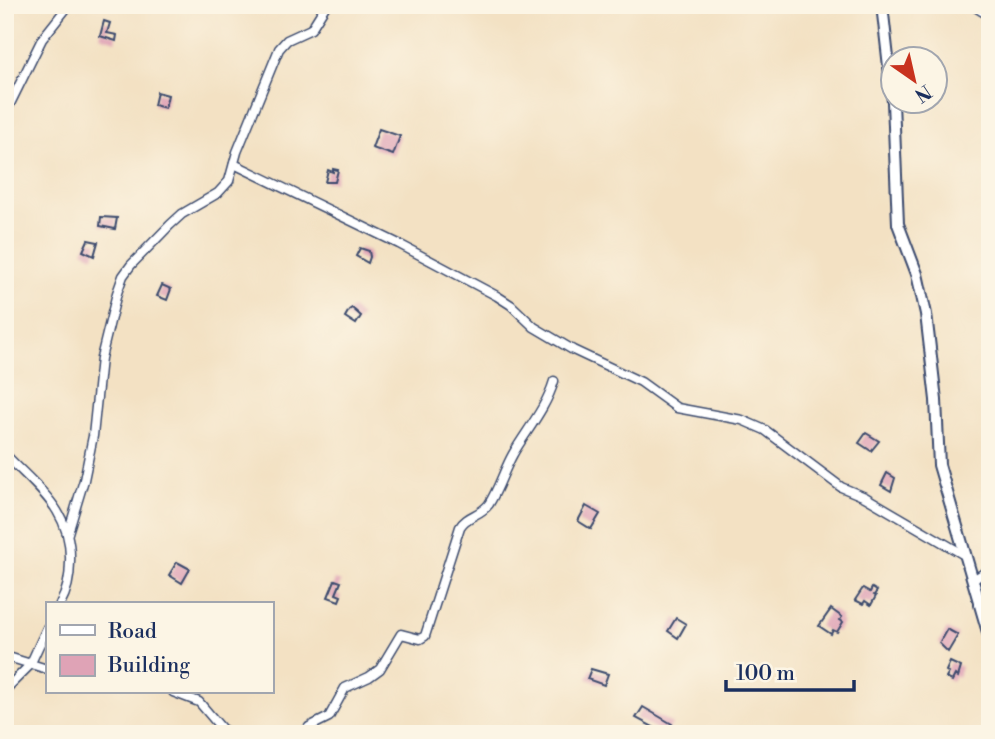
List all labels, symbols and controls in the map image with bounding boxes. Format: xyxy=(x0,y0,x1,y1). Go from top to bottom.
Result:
north arrow xyxy=(880,46,950,116)
text: N xyxy=(910,79,936,107)
legend xyxy=(46,602,273,694)
text: Road xyxy=(108,619,157,645)
scale bar xyxy=(726,648,853,692)
text: Building xyxy=(107,653,190,679)
text: 100 m xyxy=(736,661,795,687)

